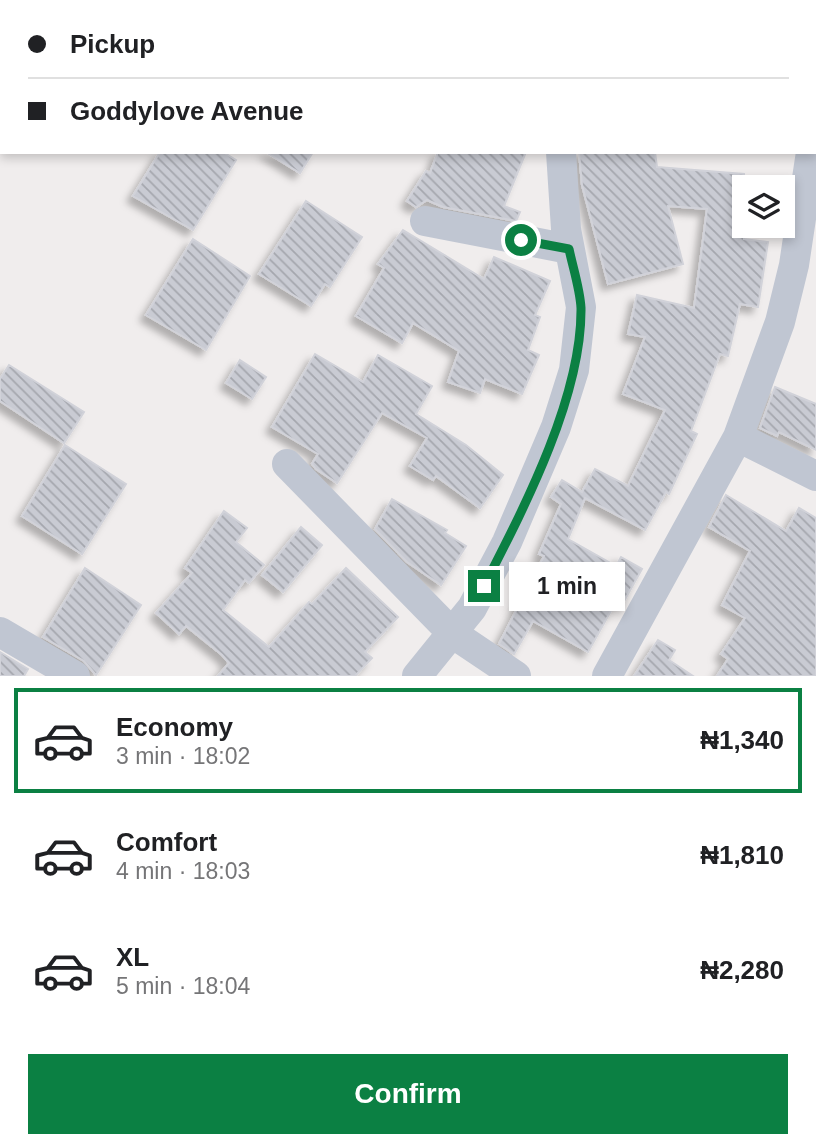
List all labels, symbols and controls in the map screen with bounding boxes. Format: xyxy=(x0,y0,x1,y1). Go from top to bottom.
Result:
text: Pickup xyxy=(70,29,155,59)
text: Goddylove Avenue xyxy=(70,96,304,126)
map controls xyxy=(732,175,795,238)
button: layers xyxy=(732,175,795,238)
route start xyxy=(505,224,537,256)
callout: 1 min xyxy=(508,562,624,610)
route end xyxy=(468,570,500,602)
text: 1 min xyxy=(537,573,597,599)
icon: car xyxy=(32,709,95,772)
text: Economy xyxy=(116,712,233,742)
text: ₦1,340 xyxy=(700,725,784,755)
text: 3 min · 18:02 xyxy=(116,743,250,769)
icon: car xyxy=(32,824,95,887)
text: Comfort xyxy=(116,827,217,857)
text: ₦1,810 xyxy=(700,840,784,870)
text: 4 min · 18:03 xyxy=(116,858,250,884)
icon: car xyxy=(32,939,95,1002)
text: XL xyxy=(116,942,149,972)
text: ₦2,280 xyxy=(700,955,784,985)
text: 5 min · 18:04 xyxy=(116,973,250,999)
button: Confirm xyxy=(28,1054,788,1134)

